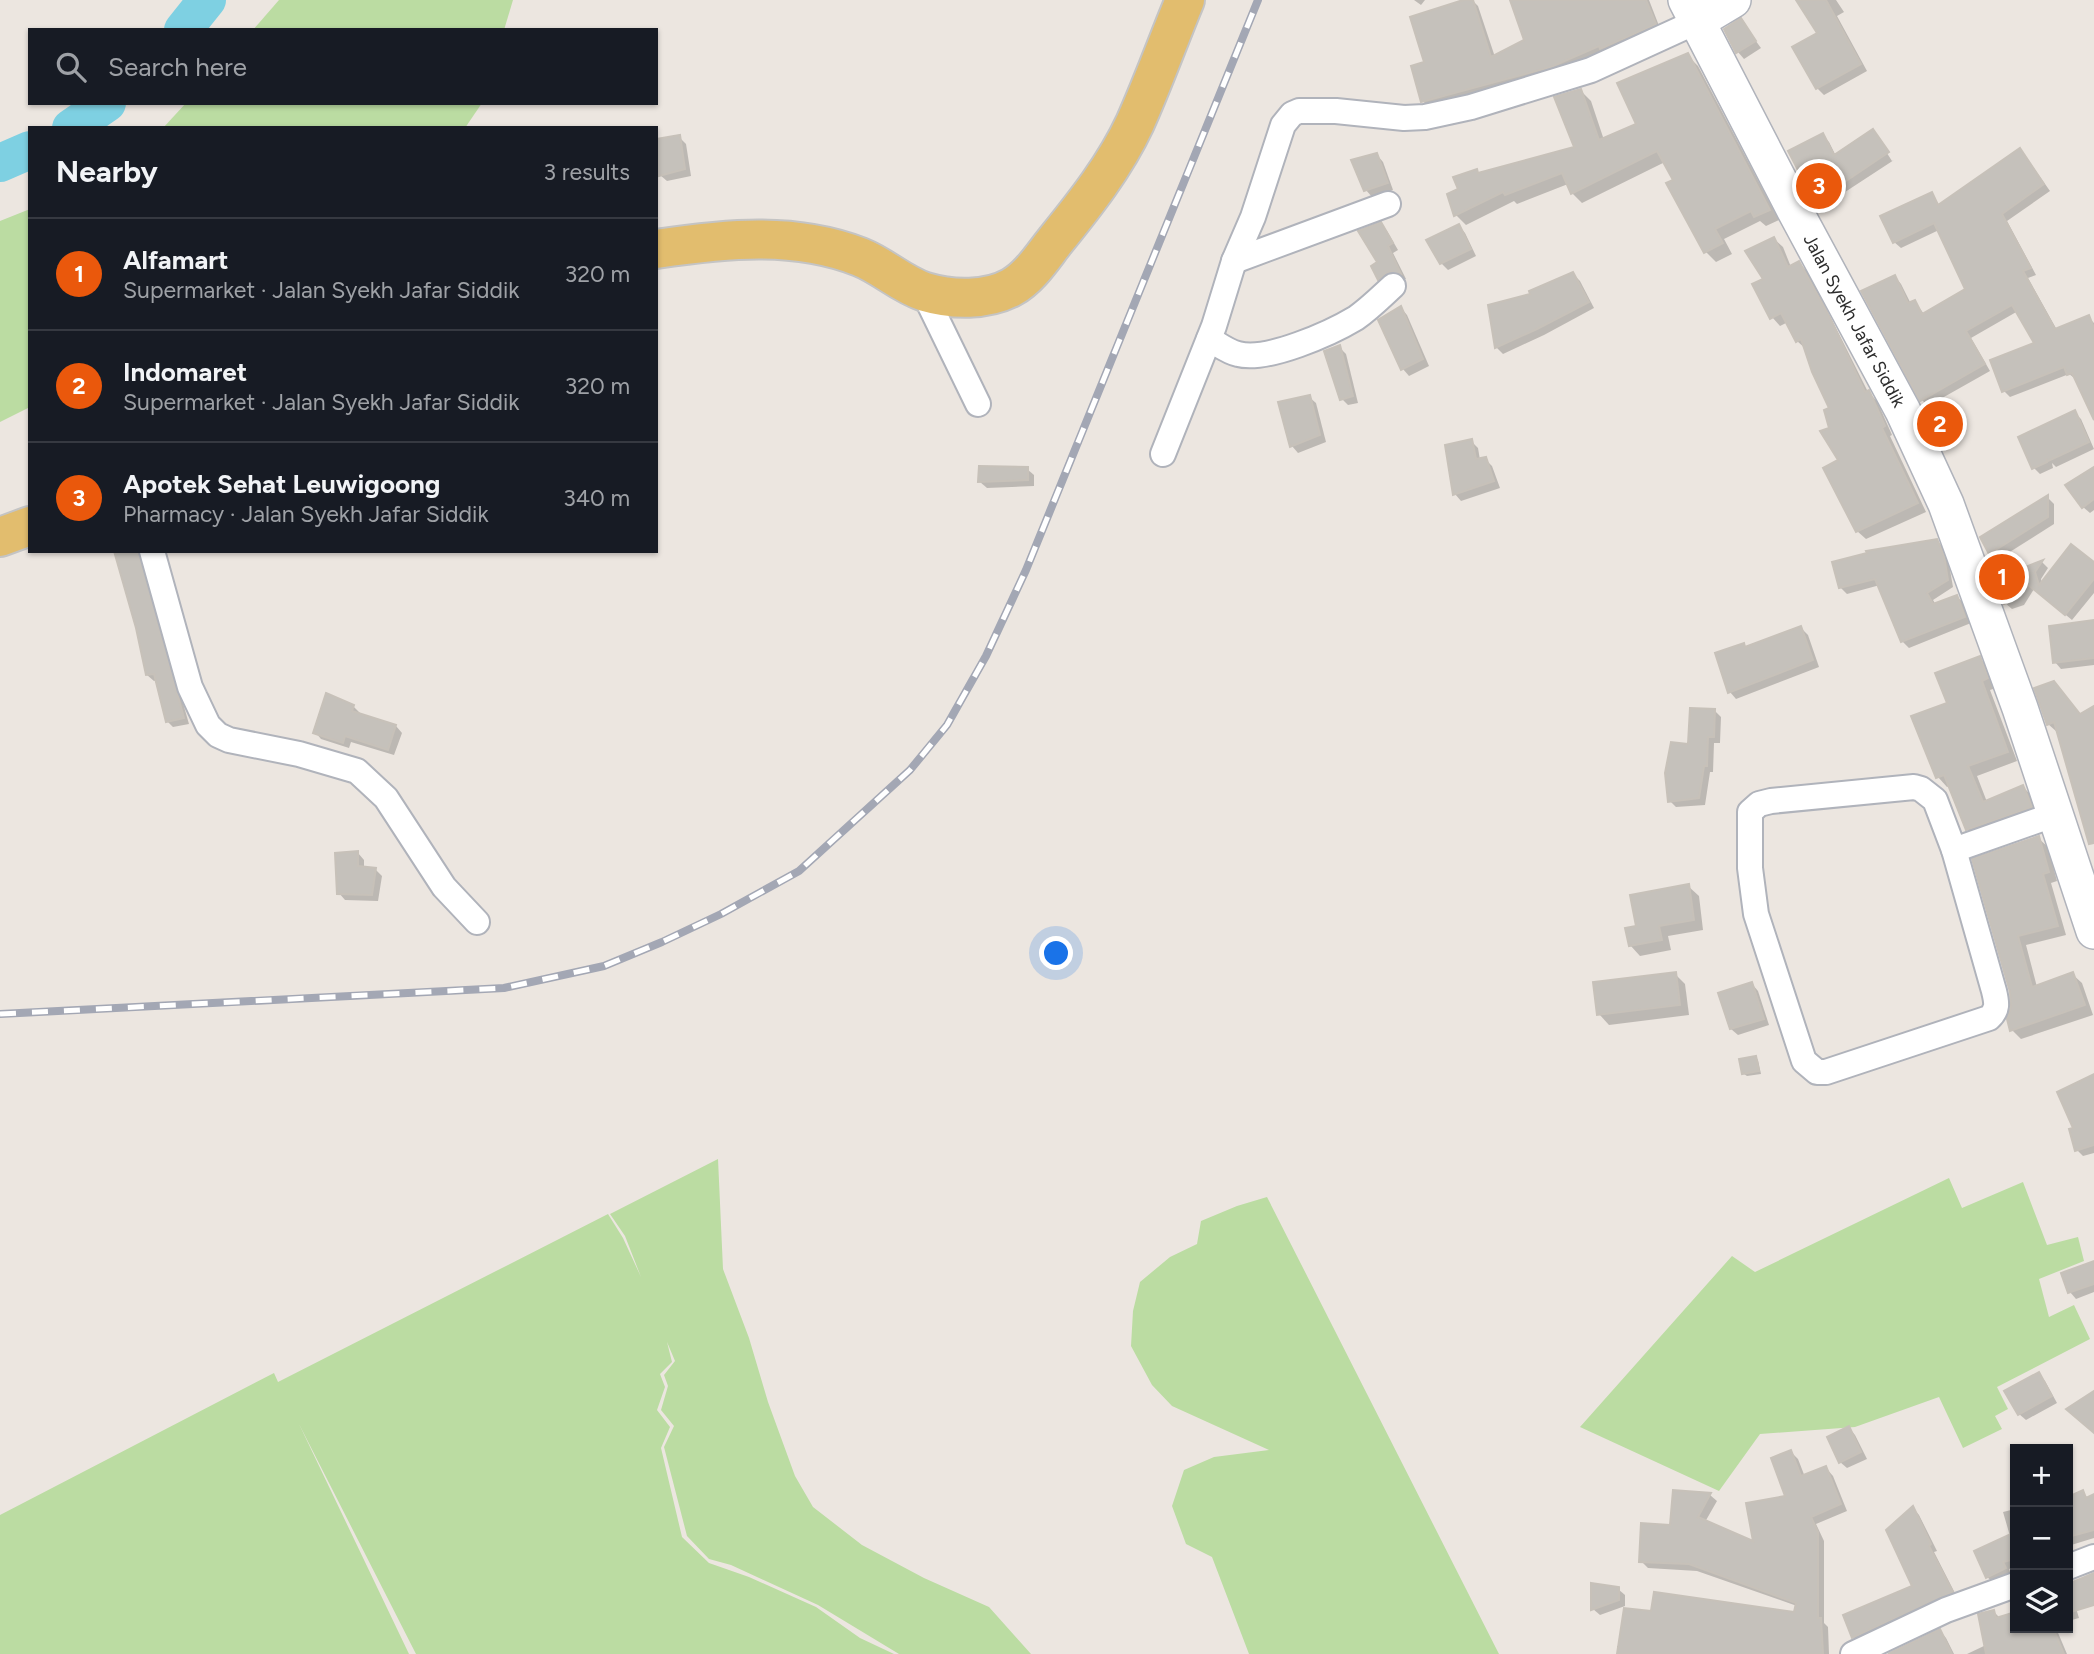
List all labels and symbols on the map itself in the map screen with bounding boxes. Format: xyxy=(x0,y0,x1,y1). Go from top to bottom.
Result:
pin: 3 xyxy=(1796,160,1842,212)
street label: Jalan Syekh Jafar Siddik xyxy=(1799,230,1910,411)
pin: 2 xyxy=(1917,398,1963,450)
pin: 1 xyxy=(1979,551,2025,603)
your location xyxy=(1039,936,1073,970)

